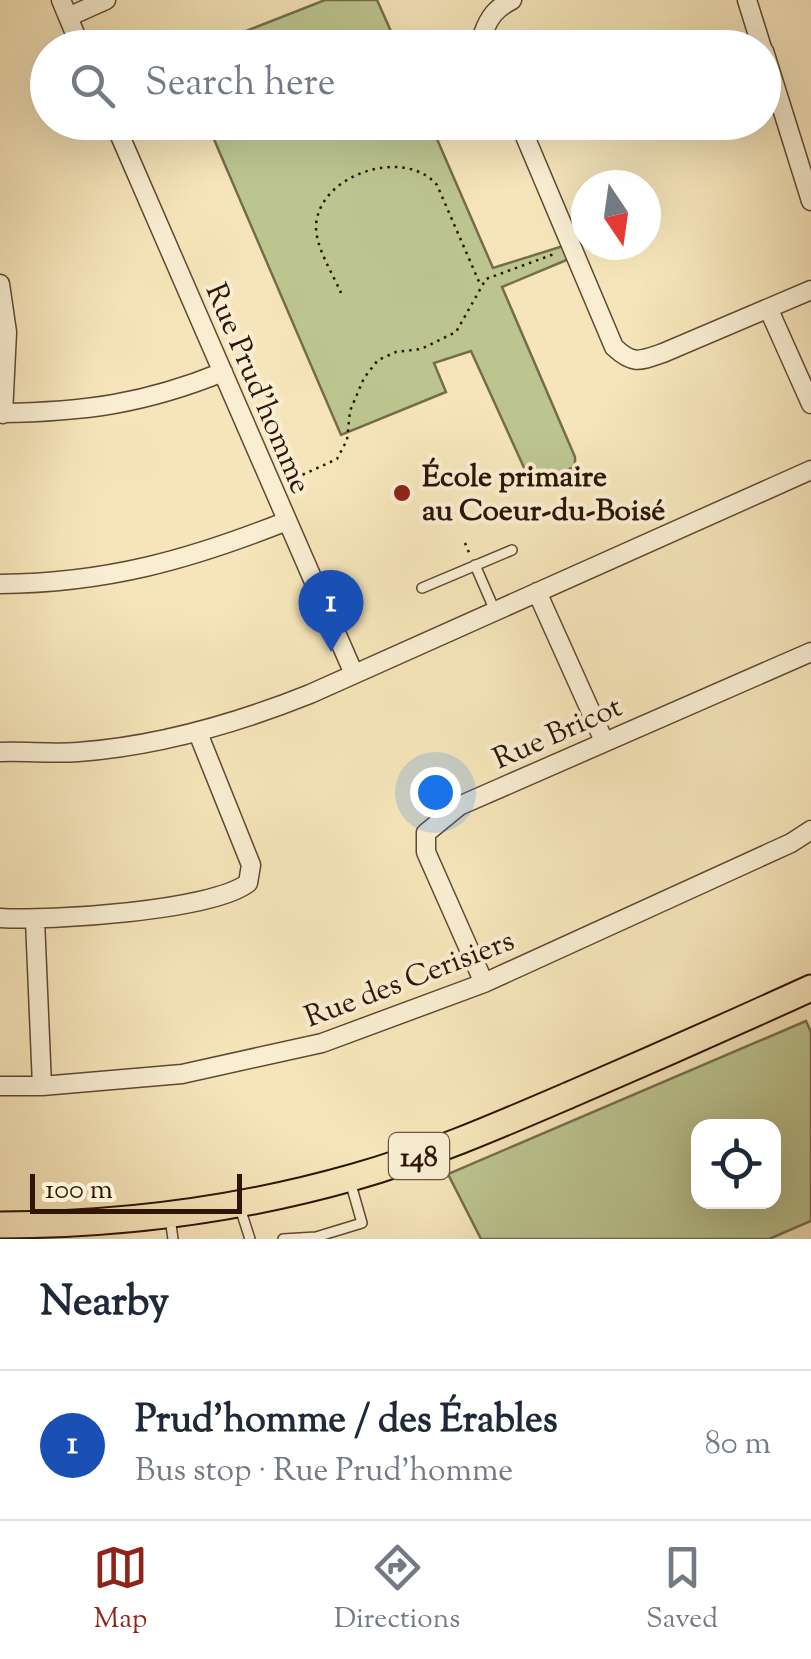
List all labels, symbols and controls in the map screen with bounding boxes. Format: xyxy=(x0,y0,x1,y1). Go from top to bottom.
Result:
search box xyxy=(30,30,781,140)
icon: search xyxy=(65,58,120,113)
text: Search here xyxy=(145,58,336,112)
north arrow xyxy=(571,170,661,260)
street label: Rue Prud'homme xyxy=(193,277,320,501)
place label: École primaire au Coeur‑du‑Boisé xyxy=(422,457,665,534)
marker: École primaire au Coeur‑du‑Boisé xyxy=(391,482,413,504)
pin: 1 xyxy=(298,570,364,652)
street label: Rue Bricot xyxy=(487,687,629,782)
your location xyxy=(410,767,461,818)
street label: Rue des Cerisiers xyxy=(299,921,521,1040)
map controls xyxy=(691,1119,781,1209)
button: locate xyxy=(691,1119,781,1209)
road number: 148 xyxy=(389,1133,449,1179)
scale bar xyxy=(30,1169,242,1214)
text: 100 m xyxy=(45,1171,113,1211)
text: Nearby xyxy=(40,1274,169,1334)
text: Prud'homme / des Érables xyxy=(135,1395,558,1449)
text: 1 xyxy=(67,1422,78,1468)
text: 80 m xyxy=(705,1422,771,1468)
text: Bus stop · Rue Prud'homme xyxy=(135,1449,513,1495)
tab: Map xyxy=(93,1540,148,1640)
tab: Directions xyxy=(334,1540,460,1640)
tab: Saved xyxy=(646,1540,718,1640)

